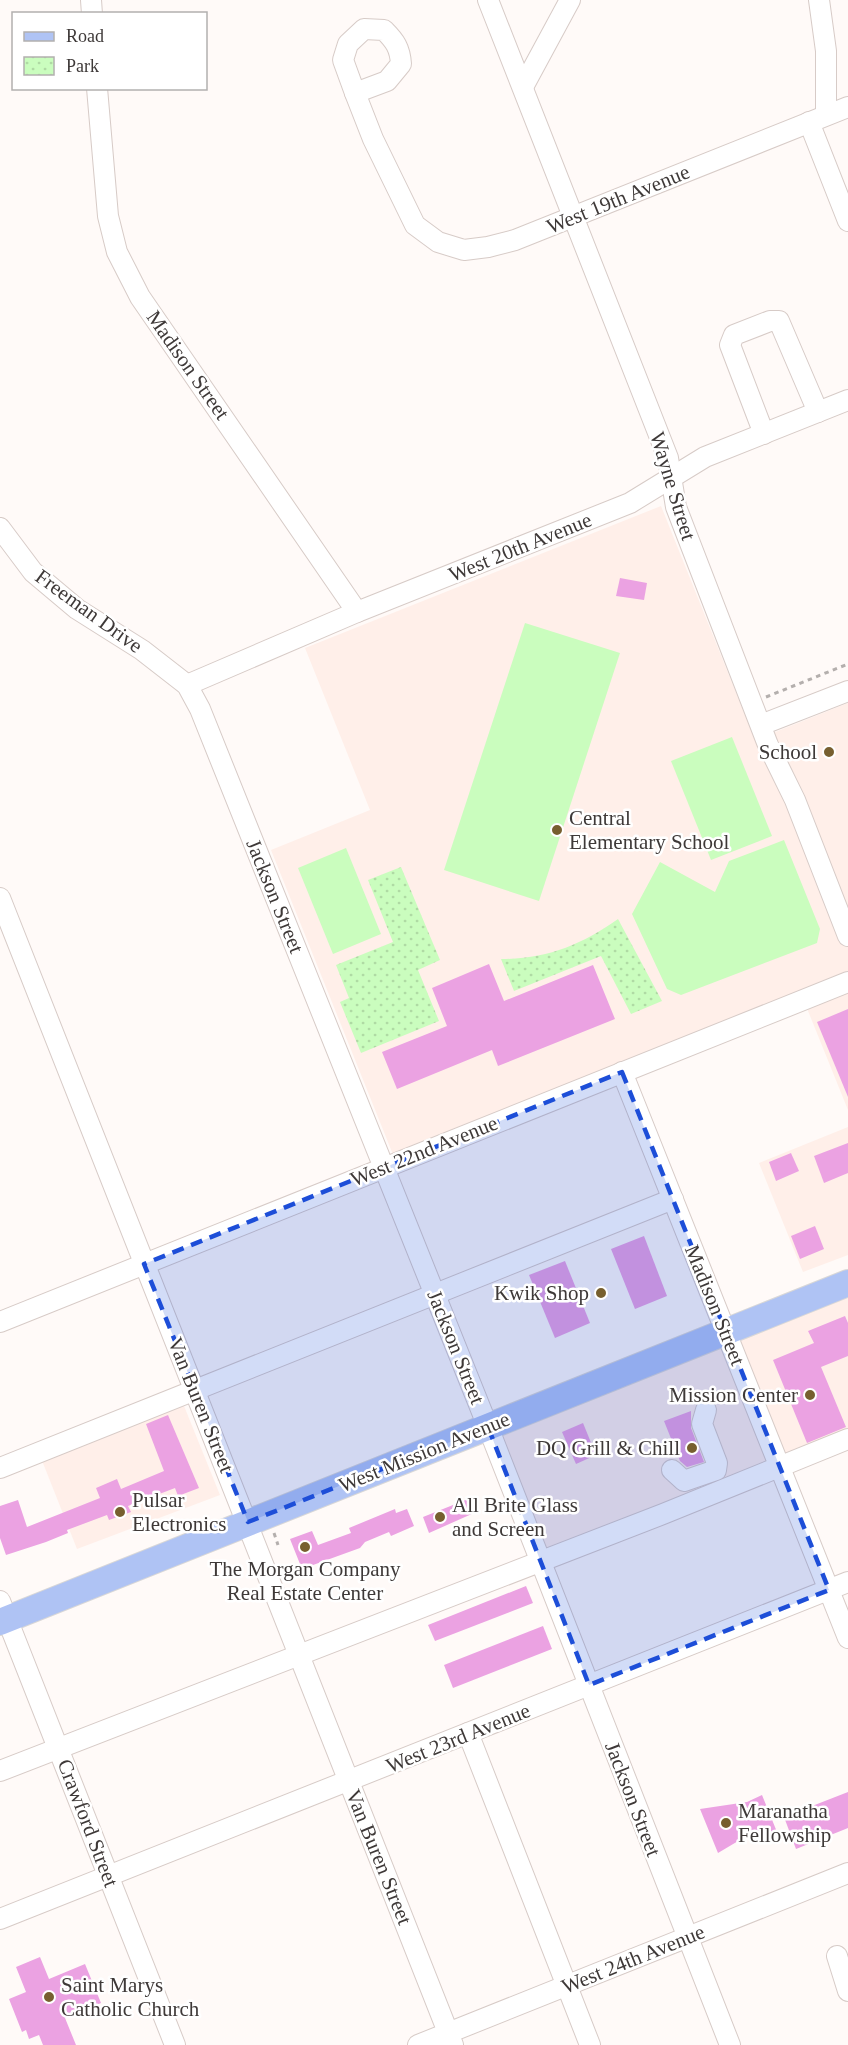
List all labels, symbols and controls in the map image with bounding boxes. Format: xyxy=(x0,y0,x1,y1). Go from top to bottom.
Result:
legend xyxy=(12,12,207,90)
text: Road xyxy=(66,26,104,46)
text: Park xyxy=(66,56,99,76)
street label: West 19th Avenue xyxy=(543,159,693,239)
street label: Madison Street xyxy=(142,306,235,424)
street label: Wayne Street xyxy=(645,429,701,543)
street label: West 20th Avenue xyxy=(445,507,595,587)
street label: Freeman Drive xyxy=(31,564,147,658)
place label: School xyxy=(759,740,817,764)
marker: School xyxy=(822,745,836,759)
place label: Central Elementary School xyxy=(569,806,730,854)
marker: Central Elementary School xyxy=(550,823,564,837)
street label: Jackson Street xyxy=(241,836,309,957)
street label: West 22nd Avenue xyxy=(347,1111,501,1191)
street label: Madison Street xyxy=(680,1241,750,1369)
place label: Kwik Shop xyxy=(494,1281,589,1305)
marker: Kwik Shop xyxy=(594,1286,608,1300)
street label: Jackson Street xyxy=(422,1287,490,1408)
street label: Van Buren Street xyxy=(163,1334,239,1476)
place label: Mission Center xyxy=(669,1383,798,1407)
marker: Mission Center xyxy=(803,1388,817,1402)
street label: West Mission Avenue xyxy=(335,1407,513,1497)
place label: DQ Grill & Chill xyxy=(536,1436,680,1460)
marker: DQ Grill & Chill xyxy=(685,1441,699,1455)
place label: Pulsar Electronics xyxy=(132,1488,226,1536)
place label: All Brite Glass and Screen xyxy=(452,1493,578,1541)
marker: Pulsar Electronics xyxy=(113,1505,127,1519)
marker: All Brite Glass and Screen xyxy=(433,1510,447,1524)
marker: The Morgan Company Real Estate Center xyxy=(298,1540,312,1554)
place label: The Morgan Company Real Estate Center xyxy=(210,1557,401,1605)
street label: West 23rd Avenue xyxy=(383,1698,533,1778)
street label: Jackson Street xyxy=(600,1738,666,1860)
street label: Crawford Street xyxy=(53,1756,123,1890)
street label: Van Buren Street xyxy=(341,1786,417,1928)
place label: Maranatha Fellowship xyxy=(738,1799,831,1847)
marker: Maranatha Fellowship xyxy=(719,1816,733,1830)
street label: West 24th Avenue xyxy=(558,1919,708,1999)
place label: Saint Marys Catholic Church xyxy=(61,1973,200,2021)
marker: Saint Marys Catholic Church xyxy=(42,1990,56,2004)

